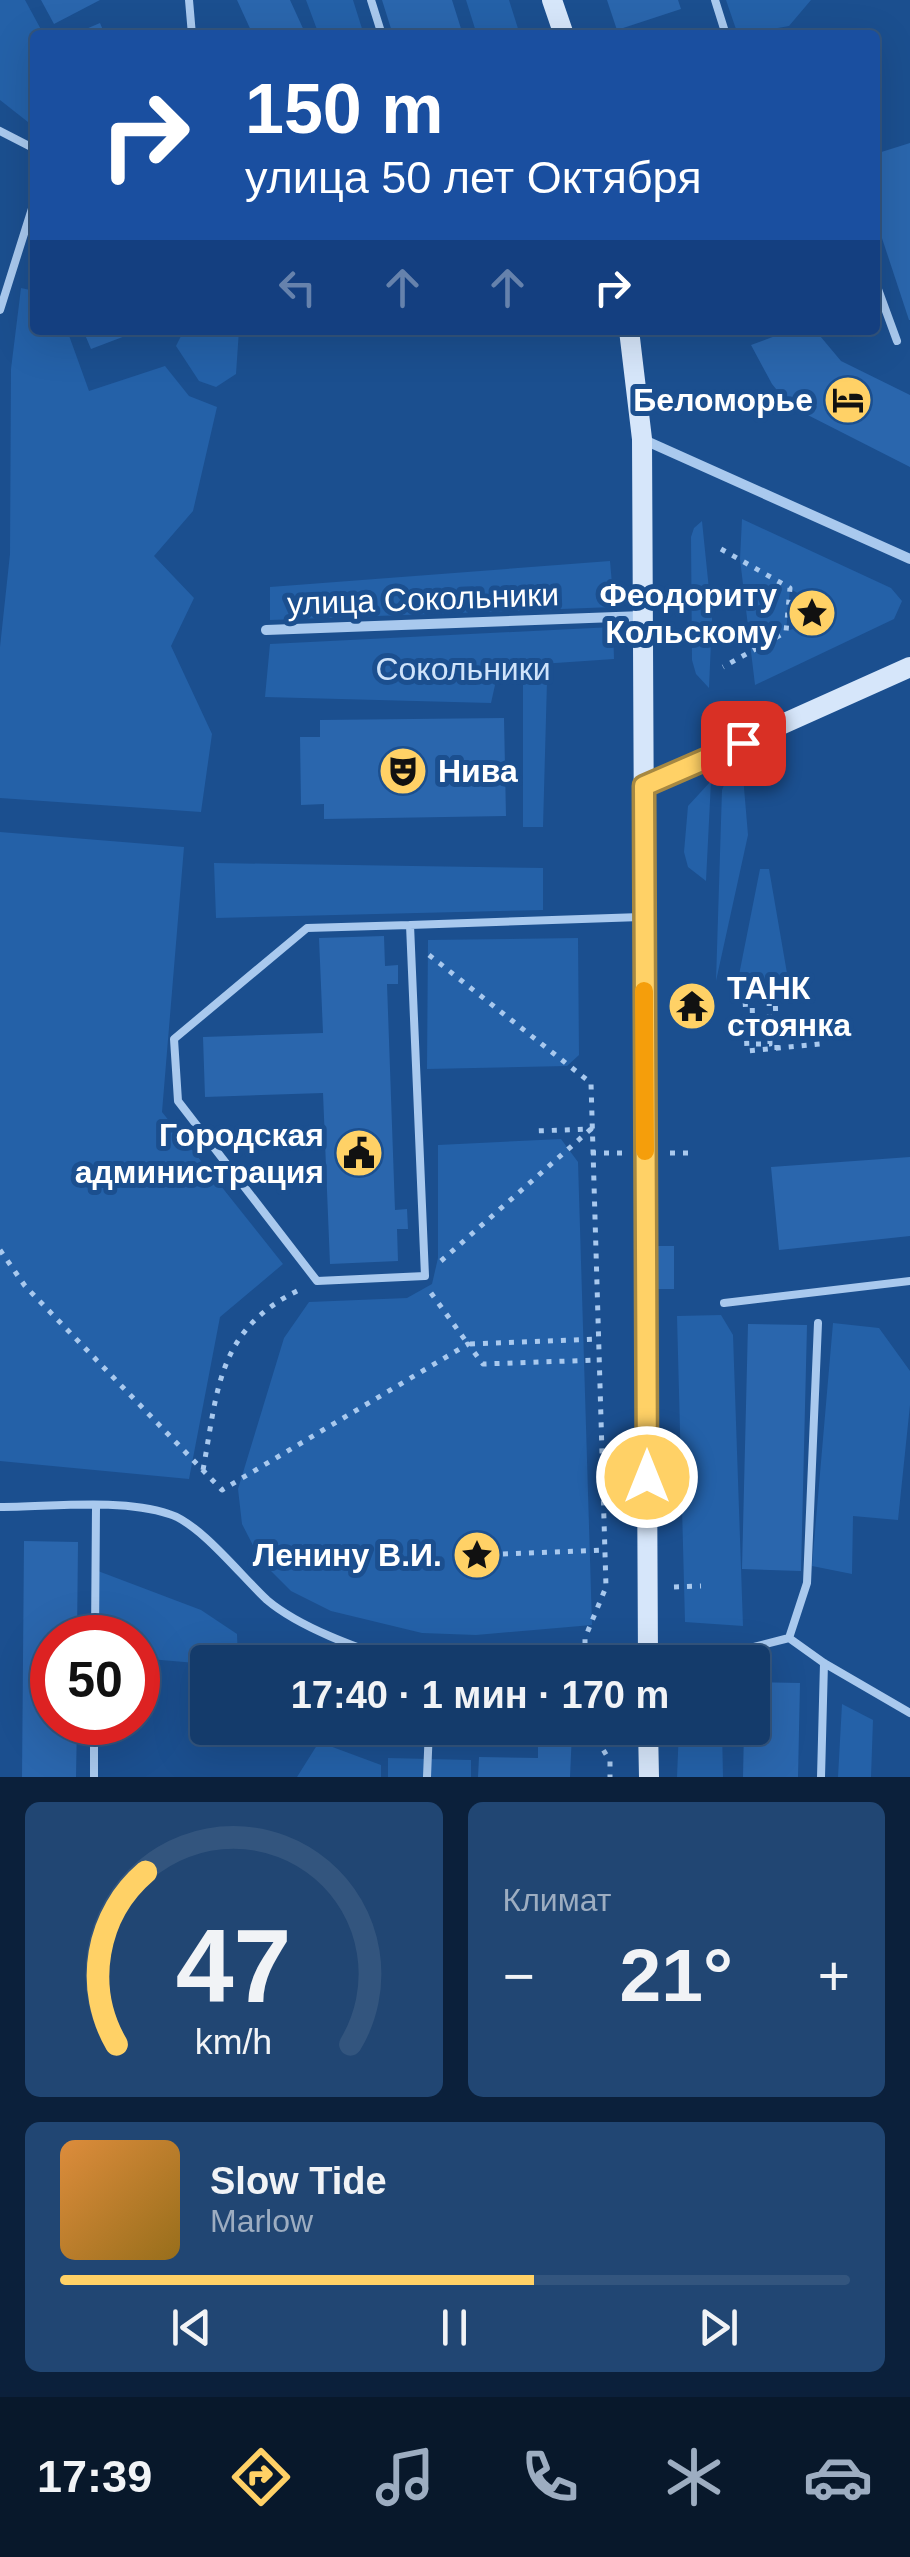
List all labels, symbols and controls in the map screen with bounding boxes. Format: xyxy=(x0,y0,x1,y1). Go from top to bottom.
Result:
icon: right xyxy=(80,70,210,200)
text: 150 m xyxy=(245,70,443,148)
text: улица 50 лет Октября xyxy=(245,152,702,203)
icon: left xyxy=(270,260,325,315)
icon: ahead xyxy=(375,260,430,315)
icon: ahead xyxy=(480,260,535,315)
icon: right xyxy=(585,260,640,315)
hotel icon: Беломорье xyxy=(822,374,874,426)
place label: Беломорье xyxy=(633,382,813,418)
street label: улица Сокольники xyxy=(286,576,560,622)
place label: Феодориту Кольскому xyxy=(599,577,777,650)
place icon: Феодориту Кольскому xyxy=(786,587,838,639)
park label: Сокольники xyxy=(375,651,551,687)
pin xyxy=(701,701,786,786)
icon: arrive xyxy=(716,716,771,771)
theatre icon: Нива xyxy=(377,745,429,797)
place label: Нива xyxy=(438,753,518,789)
place label: ТАНК стоянка xyxy=(727,970,851,1043)
temple icon: ТАНК стоянка xyxy=(666,980,718,1032)
place label: Городская администрация xyxy=(75,1117,324,1190)
public building icon: Городская администрация xyxy=(333,1127,385,1179)
position arrow xyxy=(595,1425,699,1529)
place icon: Ленину В.И. xyxy=(451,1529,503,1581)
place label: Ленину В.И. xyxy=(253,1537,442,1573)
speed limit sign: 50 xyxy=(30,1615,160,1745)
text: 17:40 · 1 мин · 170 m xyxy=(291,1674,669,1716)
text: Климат xyxy=(503,1882,611,1918)
text: 47 xyxy=(176,1908,292,2024)
text: 21° xyxy=(620,1933,733,2017)
text: − xyxy=(503,1945,535,2007)
text: + xyxy=(818,1945,850,2007)
text: km/h xyxy=(195,2022,272,2062)
text: Slow Tide xyxy=(210,2160,387,2202)
text: Marlow xyxy=(210,2203,313,2239)
icon: previous xyxy=(164,2300,219,2355)
icon: pause xyxy=(427,2300,482,2355)
icon: next xyxy=(691,2300,746,2355)
icon: directions xyxy=(226,2442,296,2512)
icon: music xyxy=(370,2442,440,2512)
icon: phone xyxy=(515,2442,585,2512)
icon: climate xyxy=(659,2442,729,2512)
icon: car xyxy=(803,2442,873,2512)
text: 17:39 xyxy=(37,2451,152,2502)

